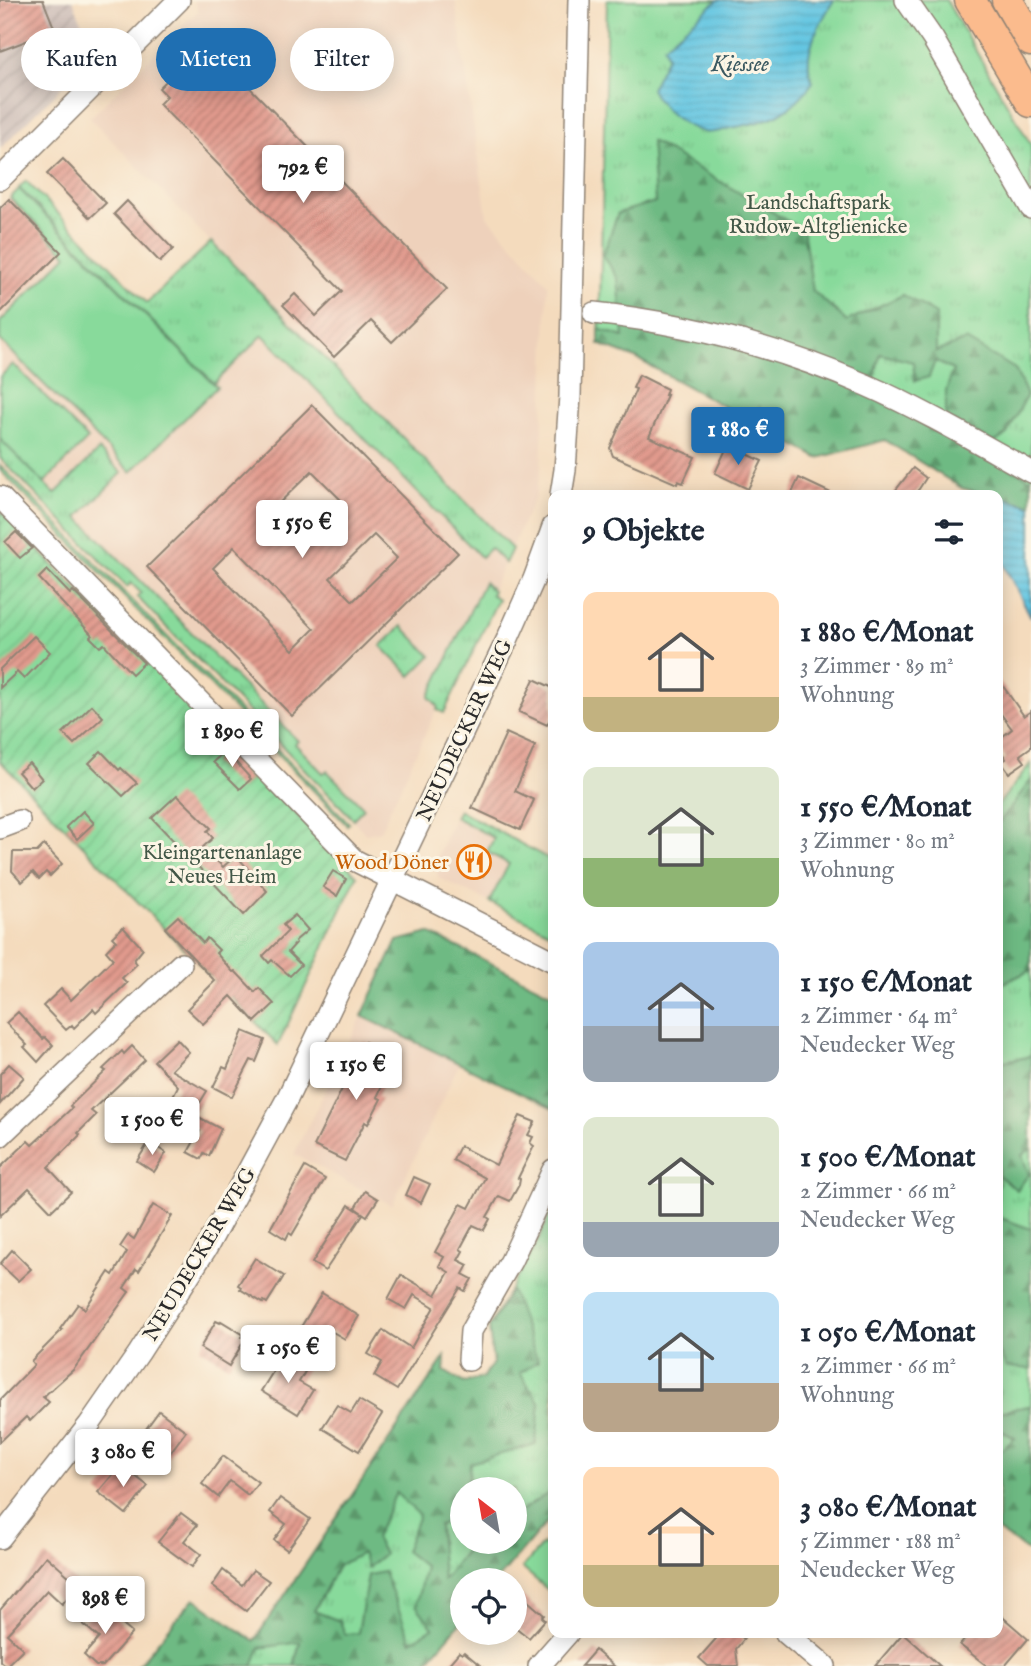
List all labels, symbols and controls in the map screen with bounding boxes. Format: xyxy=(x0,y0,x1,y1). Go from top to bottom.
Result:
chip: Kaufen xyxy=(21,28,142,91)
chip: Mieten xyxy=(156,28,276,91)
chip: Filter xyxy=(290,28,394,91)
water label: Kiessee xyxy=(710,50,769,79)
pin: 792 € xyxy=(254,146,352,205)
text: 792 € xyxy=(278,153,328,182)
park label: Landschaftspark Rudow-Altglienicke xyxy=(729,190,908,241)
pin: 1 880 € xyxy=(673,407,803,467)
text: 1 880 € xyxy=(707,415,769,444)
pin: 1 550 € xyxy=(237,500,367,560)
text: 1 550 € xyxy=(272,508,332,537)
text: 9 Objekte xyxy=(583,513,704,551)
icon: filters xyxy=(930,513,968,551)
text: 1 880 €/Monat xyxy=(800,614,974,652)
icon: home xyxy=(639,620,723,704)
street label: NEUDECKER WEG xyxy=(411,635,520,826)
text: 3 Zimmer · 89 m² xyxy=(800,652,954,681)
text: Wohnung xyxy=(800,681,894,710)
pin: 1 890 € xyxy=(167,710,297,769)
text: 1 890 € xyxy=(201,717,263,746)
text: 1 550 €/Monat xyxy=(800,789,972,827)
icon: home xyxy=(639,795,723,879)
text: 3 Zimmer · 80 m² xyxy=(800,827,955,856)
park label: Kleingartenanlage Neues Heim xyxy=(142,840,302,891)
restaurant icon: Wood Döner xyxy=(455,843,493,881)
place label: Wood Döner xyxy=(335,850,449,877)
text: Wohnung xyxy=(800,856,894,885)
text: 1 150 €/Monat xyxy=(800,964,972,1002)
icon: home xyxy=(639,970,723,1054)
text: 2 Zimmer · 64 m² xyxy=(800,1002,958,1031)
text: Neudecker Weg xyxy=(800,1031,954,1060)
pin: 1 150 € xyxy=(291,1042,421,1102)
text: 1 150 € xyxy=(326,1050,386,1079)
pin: 1 500 € xyxy=(87,1098,217,1157)
text: 1 500 € xyxy=(121,1105,183,1134)
text: 1 500 €/Monat xyxy=(800,1139,976,1177)
icon: home xyxy=(639,1145,723,1229)
street label: NEUDECKER WEG xyxy=(138,1163,263,1347)
text: 2 Zimmer · 66 m² xyxy=(800,1177,956,1206)
text: Neudecker Weg xyxy=(800,1206,954,1235)
text: 1 050 €/Monat xyxy=(800,1314,976,1352)
icon: home xyxy=(639,1320,723,1404)
pin: 1 050 € xyxy=(223,1326,353,1385)
text: 1 050 € xyxy=(257,1333,319,1362)
text: 2 Zimmer · 66 m² xyxy=(800,1352,956,1381)
text: Wohnung xyxy=(800,1381,894,1410)
pin: 3 080 € xyxy=(58,1430,188,1489)
text: 3 080 € xyxy=(91,1437,155,1466)
north arrow xyxy=(450,1477,527,1554)
map controls xyxy=(450,1477,527,1645)
text: 3 080 €/Monat xyxy=(800,1489,977,1527)
icon: home xyxy=(639,1495,723,1579)
text: 5 Zimmer · 188 m² xyxy=(800,1527,961,1556)
text: Neudecker Weg xyxy=(800,1556,954,1585)
button: locate xyxy=(450,1568,527,1645)
pin: 898 € xyxy=(56,1576,154,1636)
text: 898 € xyxy=(82,1584,128,1613)

